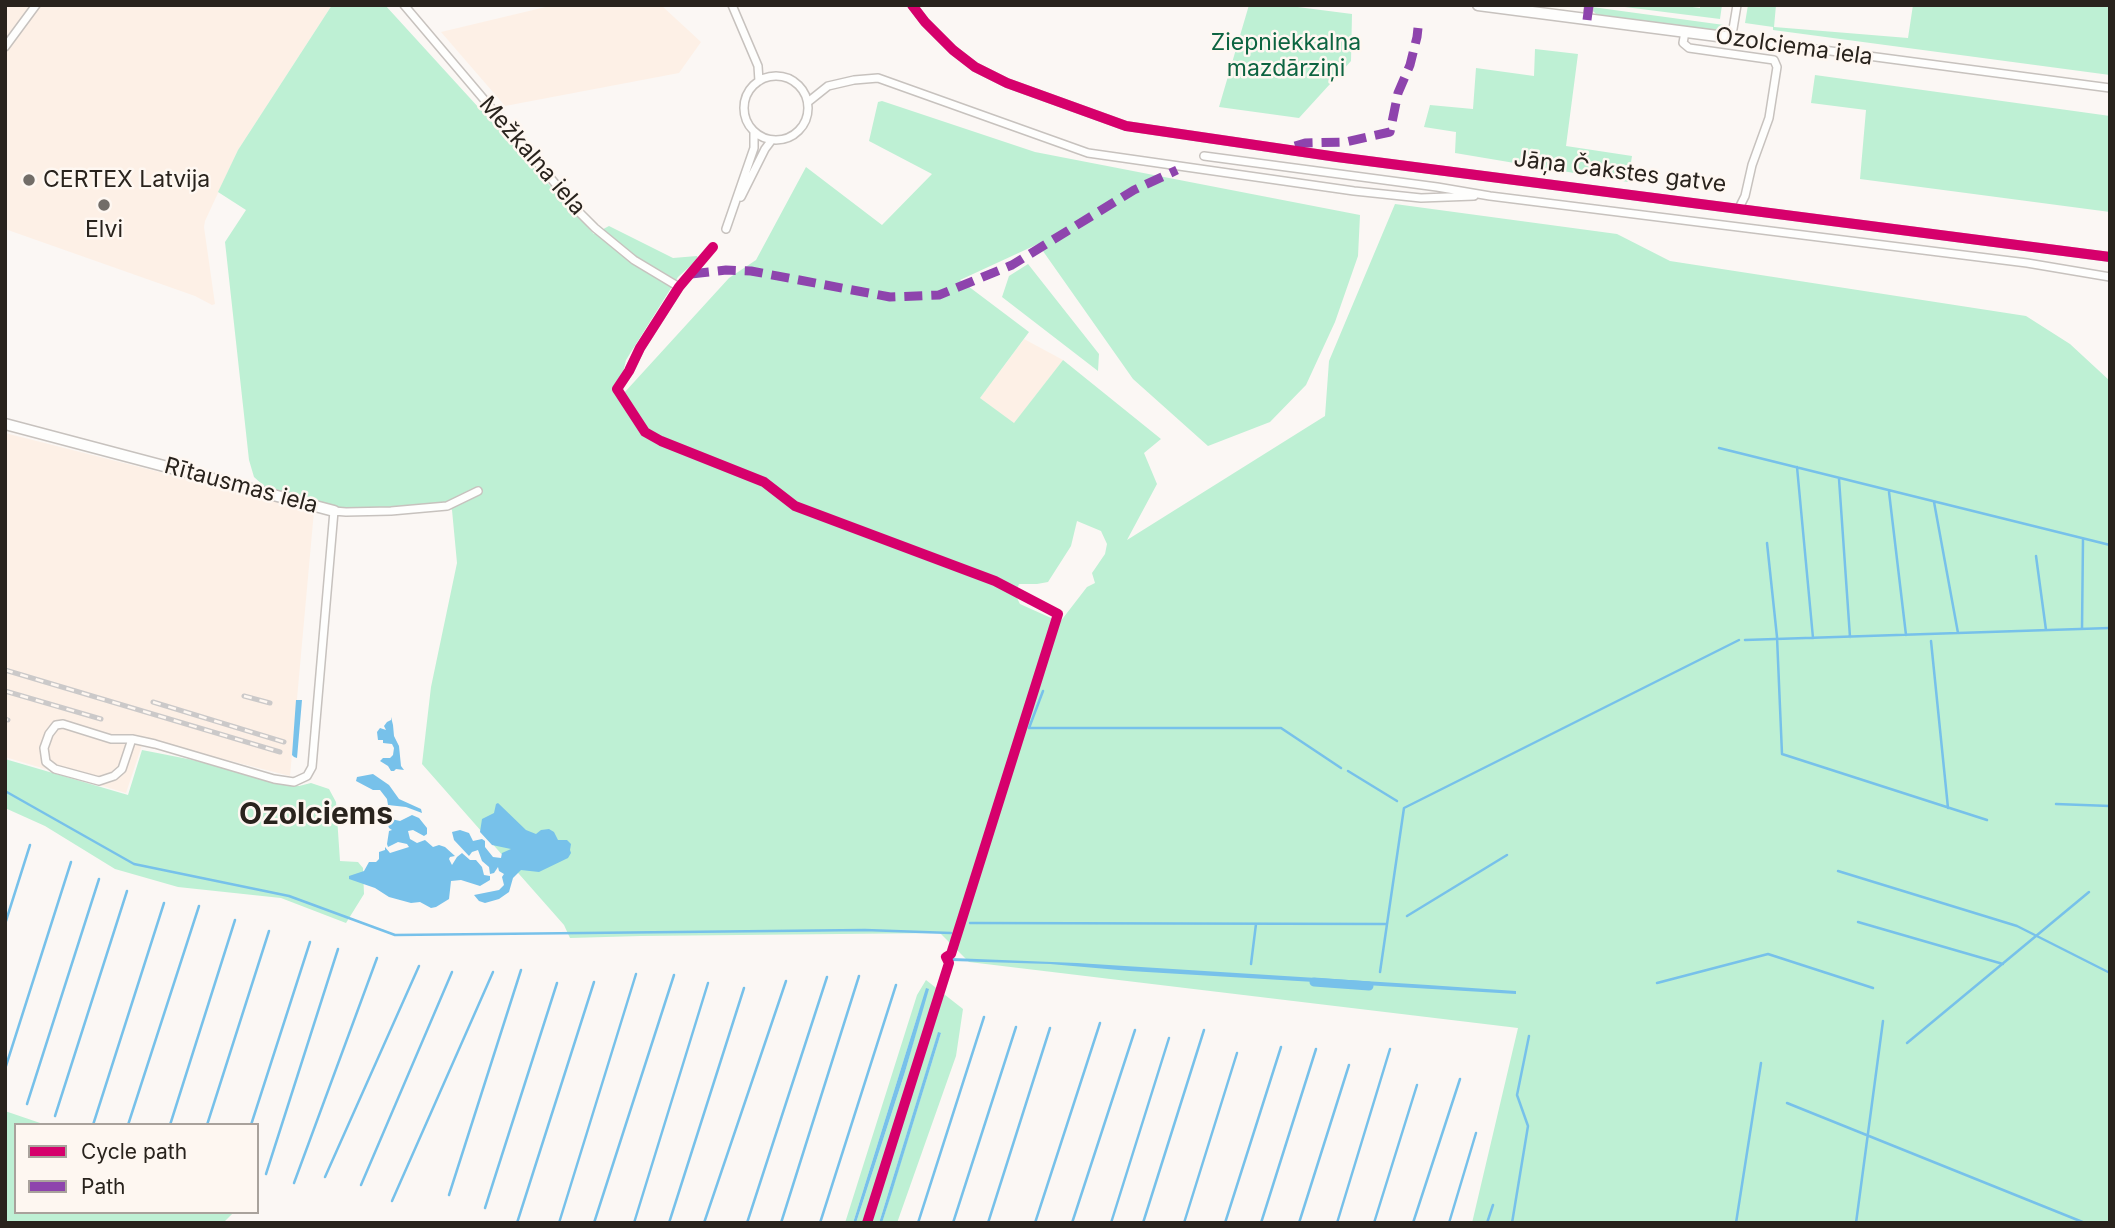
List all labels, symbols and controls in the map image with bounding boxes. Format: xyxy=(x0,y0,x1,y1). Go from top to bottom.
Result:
street label: Ozolciema iela xyxy=(1714,22,1874,72)
park label: Ziepniekkalna mazdārziņi xyxy=(1211,29,1361,83)
street label: Mežkalna iela xyxy=(473,91,591,221)
street label: Jāņa Čakstes gatve xyxy=(1512,145,1728,199)
place label: CERTEX Latvija xyxy=(43,166,210,194)
marker: CERTEX Latvija xyxy=(21,172,37,188)
marker: Elvi xyxy=(96,197,112,213)
place label: Elvi xyxy=(85,216,123,244)
street label: Rītausmas iela xyxy=(161,452,321,520)
district label: Ozolciems xyxy=(239,797,393,833)
legend xyxy=(14,1123,259,1214)
text: Cycle path xyxy=(81,1139,187,1164)
text: Path xyxy=(81,1174,126,1199)

